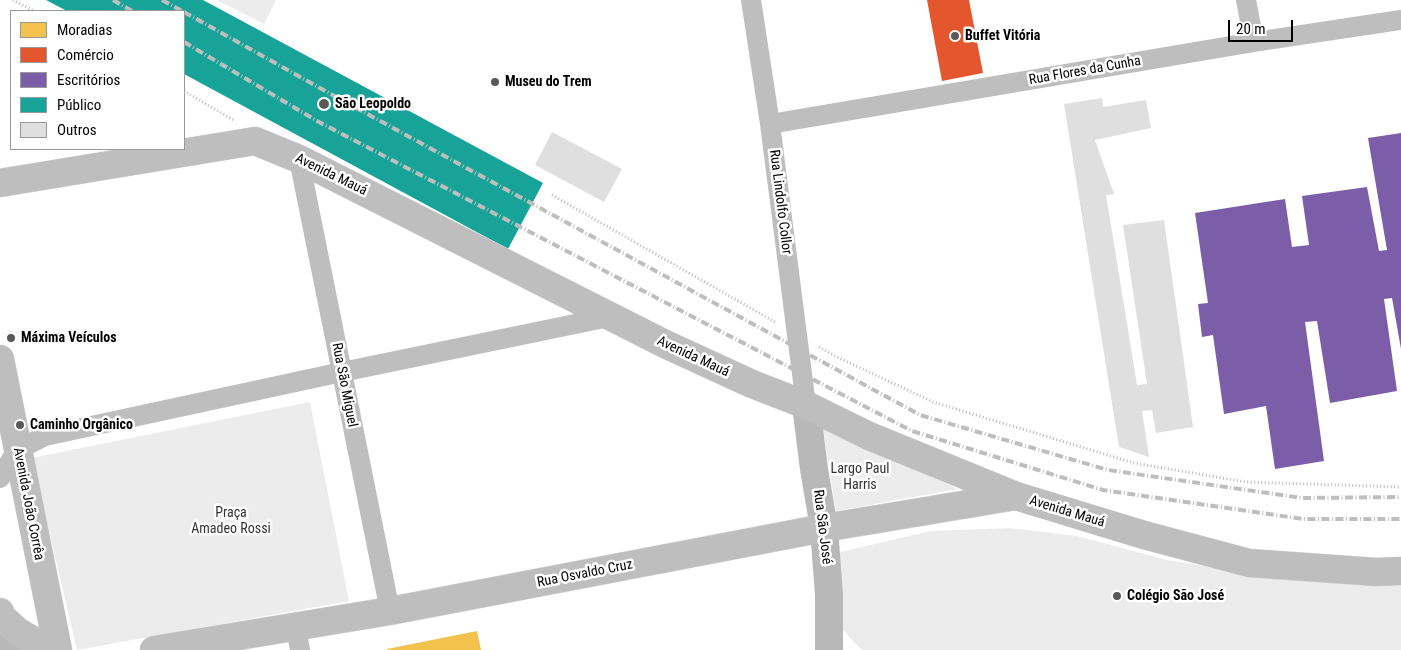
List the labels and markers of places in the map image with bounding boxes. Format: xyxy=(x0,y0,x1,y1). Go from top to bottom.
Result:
place label: Buffet Vitória xyxy=(965,28,1040,44)
marker: Buffet Vitória xyxy=(949,30,961,42)
place label: Museu do Trem xyxy=(505,74,592,90)
marker: Museu do Trem xyxy=(489,76,501,88)
place label: São Leopoldo xyxy=(335,96,411,112)
marker: São Leopoldo xyxy=(317,97,331,111)
place label: Máxima Veículos xyxy=(21,330,117,346)
marker: Máxima Veículos xyxy=(5,332,17,344)
place label: Caminho Orgânico xyxy=(30,417,133,433)
marker: Caminho Orgânico xyxy=(14,419,26,431)
place label: Colégio São José xyxy=(1127,588,1224,604)
marker: Colégio São José xyxy=(1111,590,1123,602)

